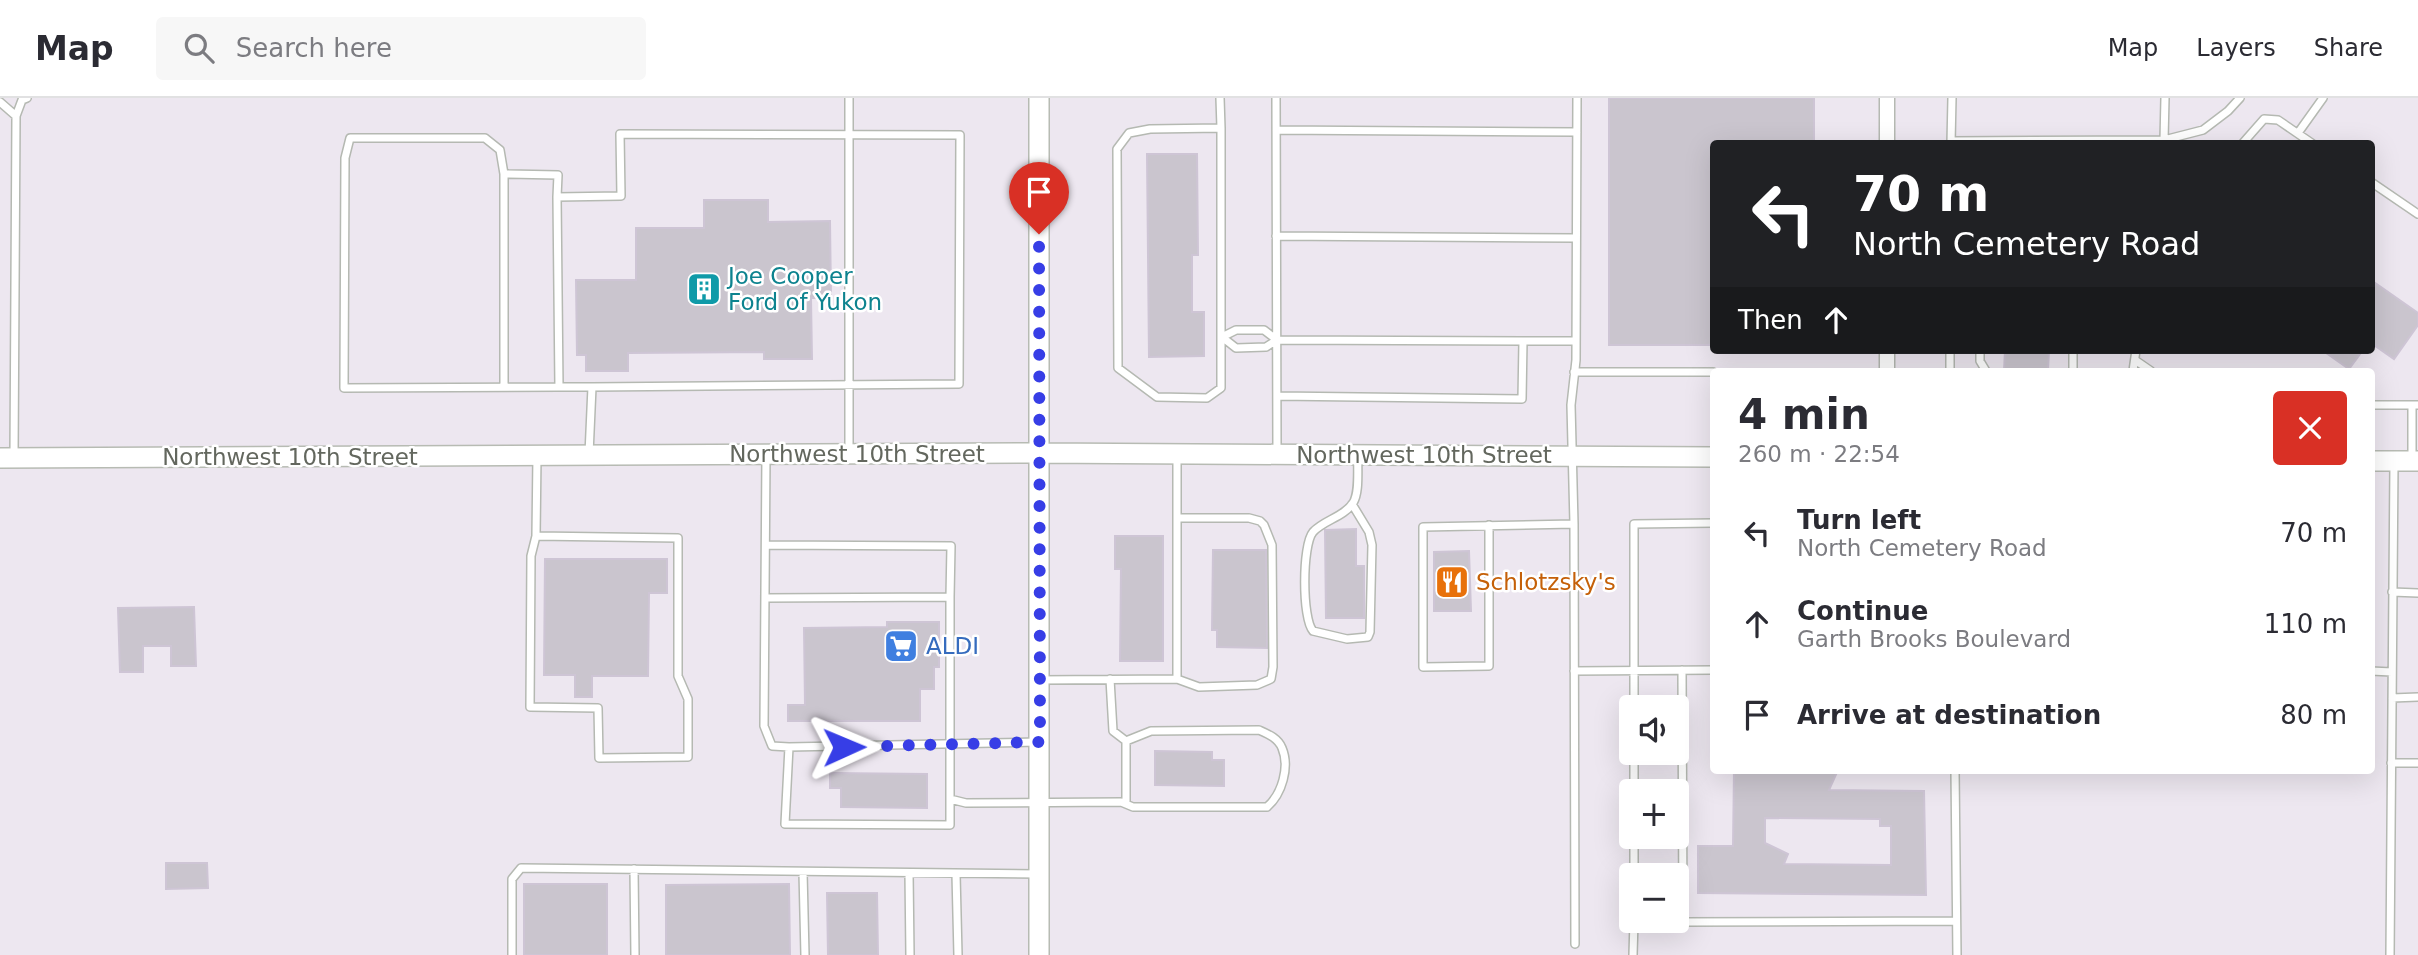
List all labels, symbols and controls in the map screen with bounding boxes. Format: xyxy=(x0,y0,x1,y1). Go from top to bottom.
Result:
search box xyxy=(156,17,646,80)
text: Map xyxy=(35,29,114,68)
icon: search xyxy=(180,29,218,67)
text: Search here xyxy=(236,33,392,63)
text: Map xyxy=(2108,34,2158,62)
text: Layers xyxy=(2196,34,2276,62)
text: Share xyxy=(2314,34,2383,62)
pin xyxy=(1009,162,1069,234)
text: 70 m xyxy=(1853,166,1989,223)
icon: left xyxy=(1738,168,1829,259)
icon: arrive xyxy=(1020,173,1058,211)
text: North Cemetery Road xyxy=(1853,225,2200,263)
place label: Joe Cooper Ford of Yukon xyxy=(726,263,882,315)
building icon: Joe Cooper Ford of Yukon xyxy=(685,270,723,308)
icon: ahead xyxy=(1817,301,1855,339)
text: Then xyxy=(1738,305,1803,335)
text: 4 min xyxy=(1738,390,1870,439)
button: close xyxy=(2273,391,2347,465)
street label: Northwest 10th Street xyxy=(729,441,985,467)
text: 260 m · 22:54 xyxy=(1738,441,1900,467)
street label: Northwest 10th Street xyxy=(1296,442,1552,468)
street label: Northwest 10th Street xyxy=(162,444,418,470)
text: Turn left xyxy=(1797,505,1921,535)
icon: left xyxy=(1738,514,1776,552)
text: 70 m xyxy=(2280,518,2347,548)
text: North Cemetery Road xyxy=(1797,535,2047,561)
restaurant icon: Schlotzsky's xyxy=(1433,563,1471,601)
place label: Schlotzsky's xyxy=(1476,569,1616,595)
text: Continue xyxy=(1797,596,1928,626)
icon: ahead xyxy=(1738,605,1776,643)
text: 110 m xyxy=(2264,609,2347,639)
text: Garth Brooks Boulevard xyxy=(1797,626,2071,652)
supermarket icon: ALDI xyxy=(882,627,920,665)
place label: ALDI xyxy=(926,633,979,659)
map controls xyxy=(1619,695,1689,933)
button: sound xyxy=(1619,695,1689,765)
icon: arrive xyxy=(1738,696,1776,734)
text: Arrive at destination xyxy=(1797,700,2101,730)
text: 80 m xyxy=(2280,700,2347,730)
position arrow xyxy=(807,710,881,784)
button: + xyxy=(1619,779,1689,849)
button: − xyxy=(1619,863,1689,933)

